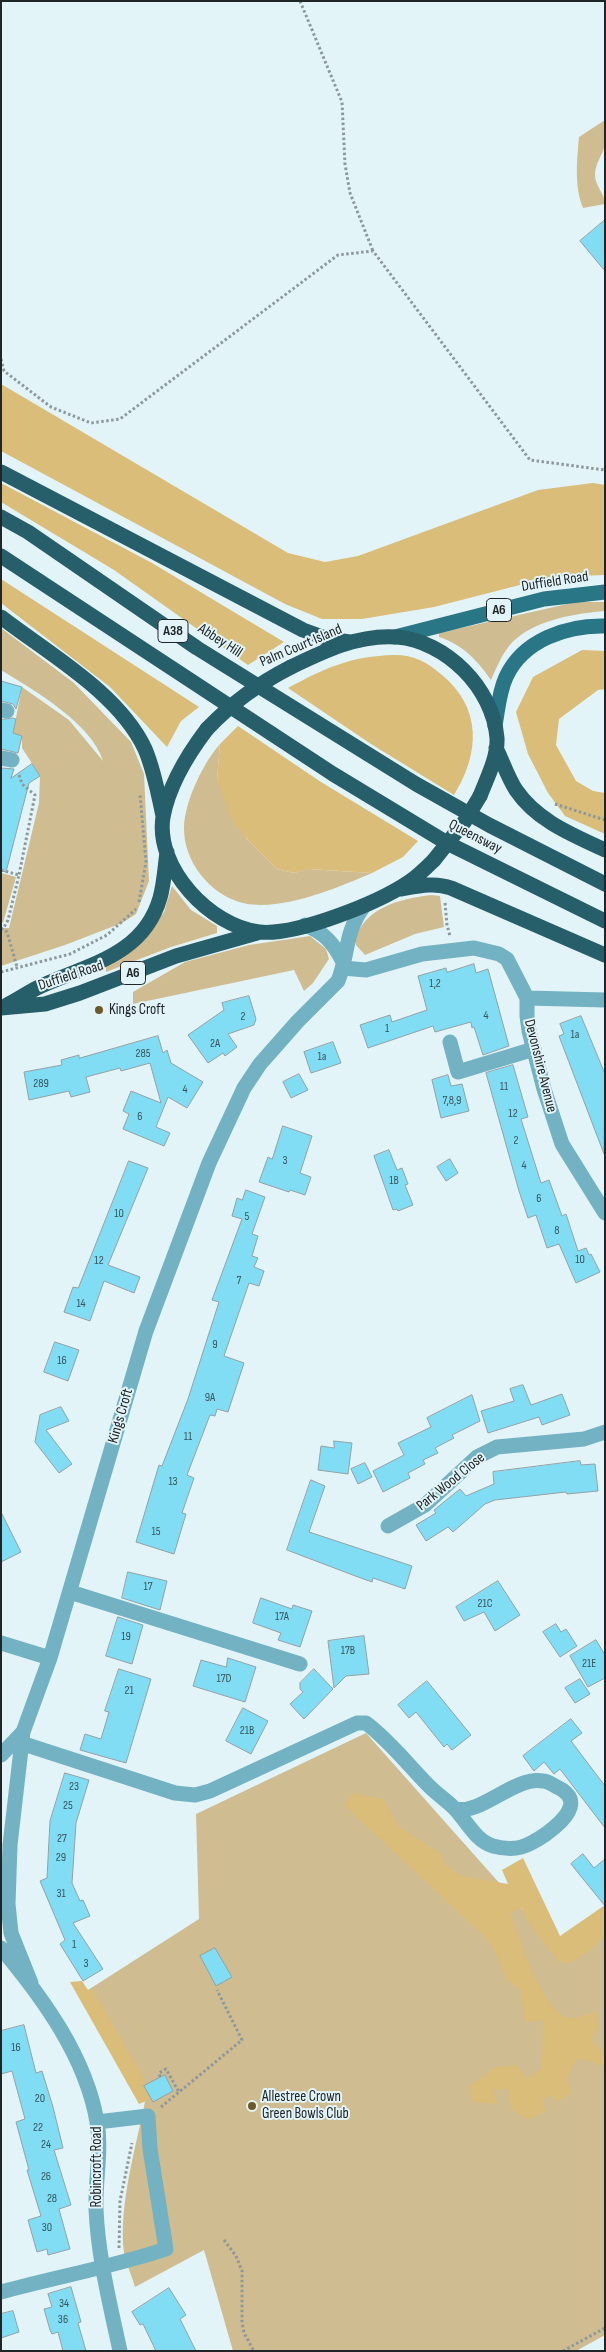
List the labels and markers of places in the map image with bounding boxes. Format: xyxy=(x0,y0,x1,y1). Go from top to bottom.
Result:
place label: Kings Croft xyxy=(109,1001,165,1019)
marker: Kings Croft xyxy=(93,1004,105,1016)
place label: Allestree Crown Green Bowls Club xyxy=(262,2088,349,2123)
marker: Allestree Crown Green Bowls Club xyxy=(246,2100,258,2112)

